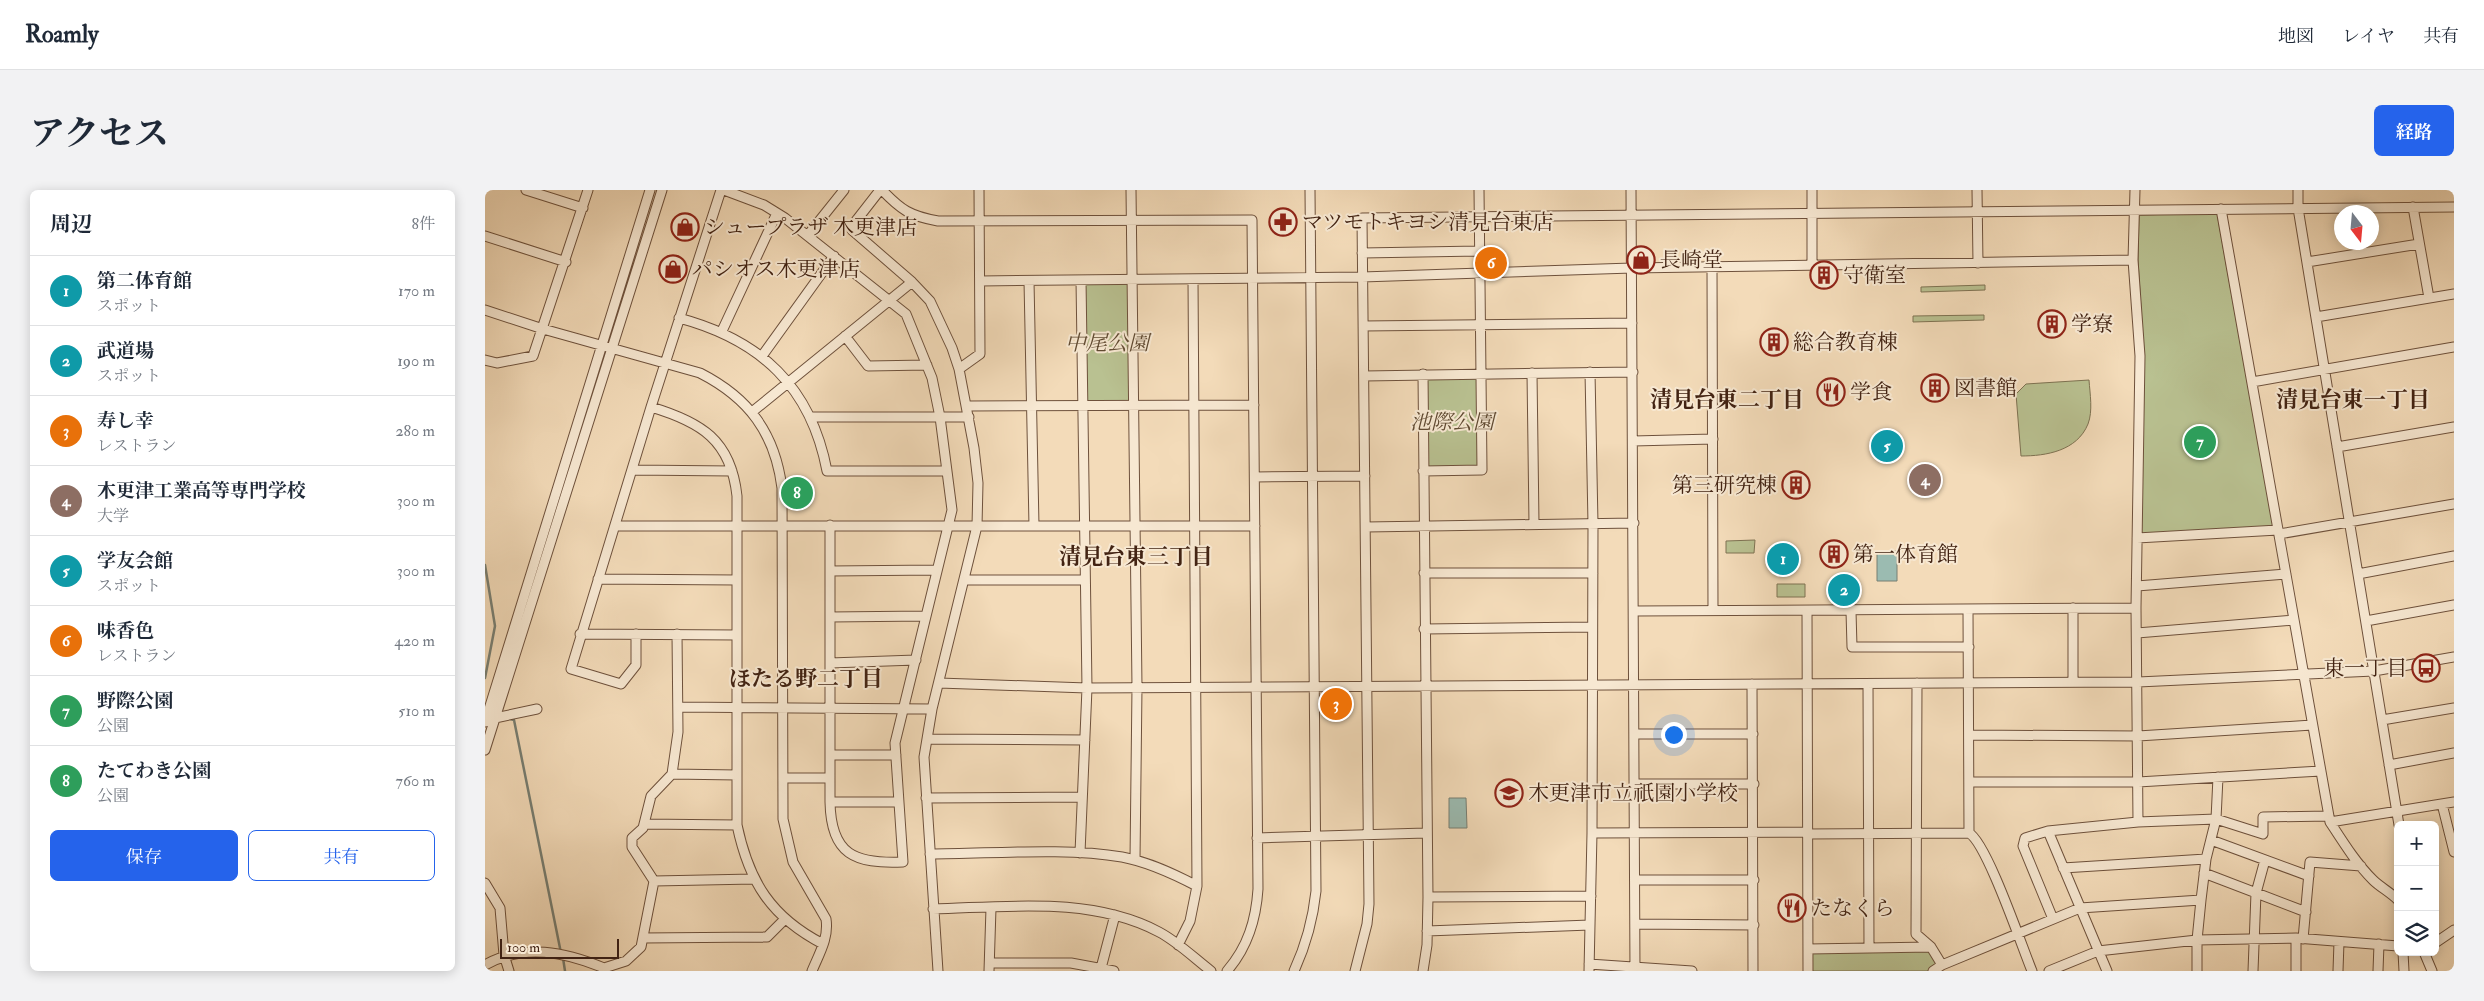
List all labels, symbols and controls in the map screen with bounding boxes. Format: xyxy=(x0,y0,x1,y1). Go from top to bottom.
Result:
text: Roamly xyxy=(25,19,99,50)
text: 地図 xyxy=(2278,25,2314,48)
text: レイヤ xyxy=(2342,25,2395,48)
text: 共有 xyxy=(2423,25,2459,48)
button: 経路 xyxy=(2374,105,2454,156)
text: アクセス xyxy=(30,112,169,156)
north arrow xyxy=(2334,205,2379,250)
pharmacy icon: マツモトキヨシ清見台東店 xyxy=(1268,207,1298,237)
place label: マツモトキヨシ清見台東店 xyxy=(1302,209,1553,236)
text: 周辺 xyxy=(50,211,92,238)
shop icon: シュープラザ 木更津店 xyxy=(670,212,700,242)
text: 8件 xyxy=(411,214,435,234)
place label: シュープラザ 木更津店 xyxy=(704,214,917,241)
pin: 6 xyxy=(1475,244,1507,282)
shop icon: 長崎堂 xyxy=(1626,245,1656,275)
place label: 長崎堂 xyxy=(1660,247,1723,274)
shop icon: パシオス木更津店 xyxy=(658,254,688,284)
place label: パシオス木更津店 xyxy=(692,256,860,283)
building icon: 守衛室 xyxy=(1809,260,1839,290)
place label: 守衛室 xyxy=(1843,262,1906,289)
text: 第二体育館 xyxy=(97,269,192,293)
text: 1 xyxy=(63,281,69,301)
text: 170 m xyxy=(398,281,435,301)
text: スポット xyxy=(97,296,161,316)
building icon: 学寮 xyxy=(2037,309,2067,339)
place label: 学寮 xyxy=(2071,311,2113,338)
building icon: 総合教育棟 xyxy=(1759,327,1789,357)
place label: 総合教育棟 xyxy=(1793,329,1898,356)
park label: 中尾公園 xyxy=(1065,330,1152,357)
text: 武道場 xyxy=(97,339,154,363)
text: 2 xyxy=(62,351,70,371)
text: 190 m xyxy=(397,351,435,371)
text: スポット xyxy=(97,366,161,386)
building icon: 図書館 xyxy=(1920,373,1950,403)
place label: 図書館 xyxy=(1954,375,2017,402)
restaurant icon: 学食 xyxy=(1816,377,1846,407)
place label: 学食 xyxy=(1850,379,1892,406)
district label: 清見台東二丁目 xyxy=(1650,386,1804,414)
district label: 清見台東一丁目 xyxy=(2276,386,2430,414)
text: 寿し幸 xyxy=(97,409,154,433)
park label: 池際公園 xyxy=(1410,409,1497,436)
text: 3 xyxy=(63,421,69,441)
text: 280 m xyxy=(395,421,435,441)
pin: 7 xyxy=(2184,423,2216,461)
pin: 5 xyxy=(1871,427,1903,465)
text: レストラン xyxy=(97,436,177,456)
pin: 4 xyxy=(1909,461,1941,499)
building icon: 第三研究棟 xyxy=(1781,470,1811,500)
place label: 第三研究棟 xyxy=(1672,472,1777,499)
pin: 8 xyxy=(781,474,813,512)
text: 木更津工業高等専門学校 xyxy=(97,479,306,503)
text: 4 xyxy=(62,491,70,511)
text: 300 m xyxy=(397,491,435,511)
text: 大学 xyxy=(97,506,129,526)
building icon: 第一体育館 xyxy=(1819,539,1849,569)
pin: 1 xyxy=(1767,540,1799,578)
place label: 第一体育館 xyxy=(1853,541,1958,568)
district label: 清見台東三丁目 xyxy=(1059,543,1213,571)
text: 学友会館 xyxy=(97,549,173,573)
text: 5 xyxy=(62,561,70,581)
text: 300 m xyxy=(397,561,435,581)
pin: 2 xyxy=(1828,571,1860,609)
text: スポット xyxy=(97,576,161,596)
text: 味香色 xyxy=(97,619,154,643)
text: 6 xyxy=(62,631,70,651)
text: 420 m xyxy=(394,631,435,651)
text: レストラン xyxy=(97,646,177,666)
bus stop icon: 東一丁目 xyxy=(2411,653,2441,683)
place label: 東一丁目 xyxy=(2323,655,2407,682)
district label: ほたる野二丁目 xyxy=(729,665,883,693)
pin: 3 xyxy=(1320,685,1352,723)
text: 野際公園 xyxy=(97,689,173,713)
text: 7 xyxy=(62,701,70,721)
text: 510 m xyxy=(398,701,435,721)
text: 公園 xyxy=(97,716,129,736)
your location xyxy=(1661,722,1687,748)
text: たてわき公園 xyxy=(97,759,211,783)
text: 8 xyxy=(62,771,70,791)
text: 760 m xyxy=(396,771,435,791)
school or university icon: 木更津市立祇園小学校 xyxy=(1494,778,1524,808)
place label: 木更津市立祇園小学校 xyxy=(1528,780,1738,807)
text: 公園 xyxy=(97,786,129,806)
map controls xyxy=(2394,821,2439,956)
button: + xyxy=(2394,821,2439,866)
button: 保存 xyxy=(50,830,238,881)
button: 共有 xyxy=(248,830,435,881)
button: − xyxy=(2394,866,2439,911)
restaurant icon: たなくら xyxy=(1777,893,1807,923)
place label: たなくら xyxy=(1811,895,1895,922)
button: layers xyxy=(2394,911,2439,956)
scale bar xyxy=(500,936,619,959)
text: 100 m xyxy=(507,939,540,956)

